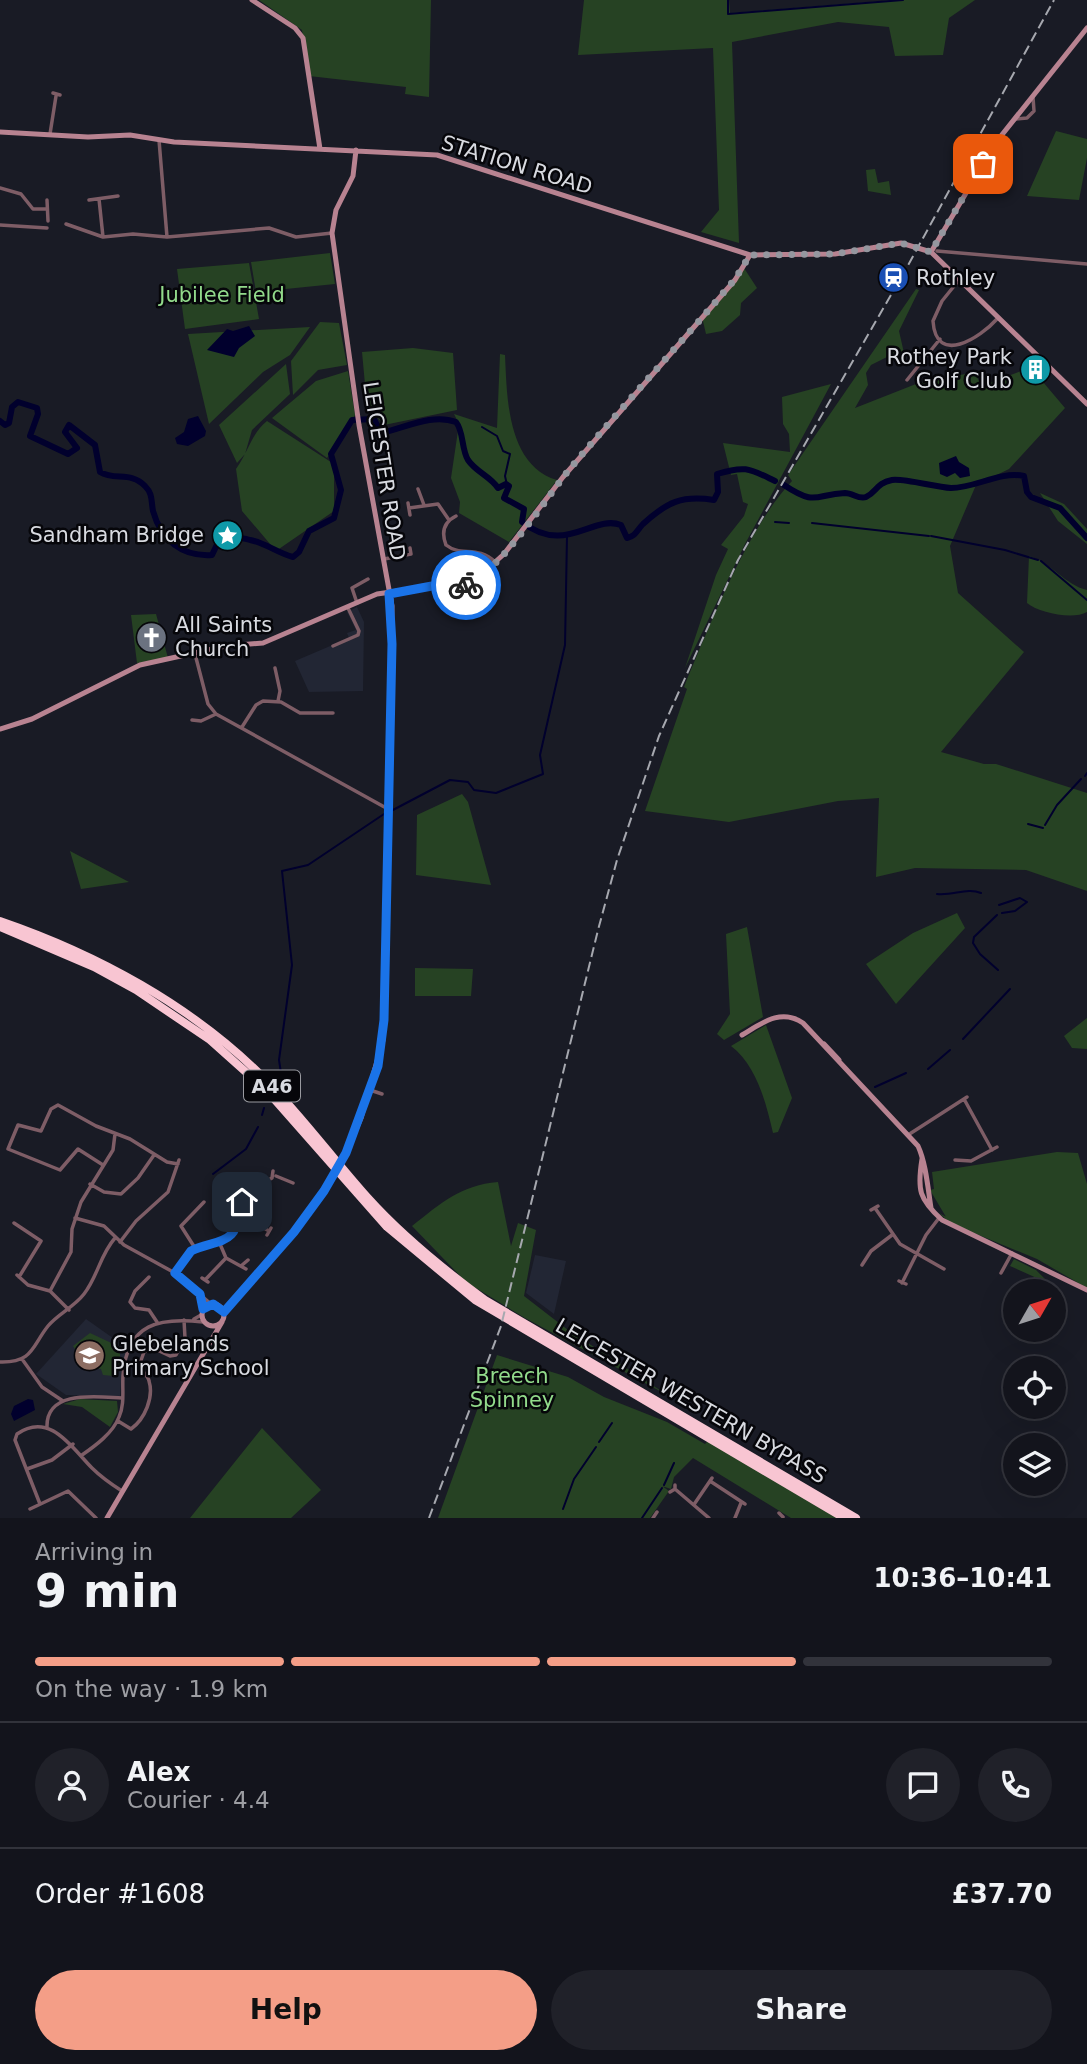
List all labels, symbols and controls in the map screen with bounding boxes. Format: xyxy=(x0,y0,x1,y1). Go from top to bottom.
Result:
street label: STATION ROAD xyxy=(439,131,595,199)
pin xyxy=(953,134,1013,194)
icon: bag xyxy=(964,145,1002,183)
station icon: Rothley xyxy=(876,261,910,295)
place label: Rothley xyxy=(916,266,995,290)
park label: Jubilee Field xyxy=(157,283,285,307)
place label: Rothey Park Golf Club xyxy=(887,345,1013,393)
building icon: Rothey Park Golf Club xyxy=(1018,352,1052,386)
street label: LEICESTER ROAD xyxy=(358,380,410,562)
place icon: Sandham Bridge xyxy=(210,518,244,552)
place label: Sandham Bridge xyxy=(29,523,204,547)
courier xyxy=(431,550,501,620)
icon: bike xyxy=(447,566,485,604)
place label: All Saints Church xyxy=(175,613,272,661)
church icon: All Saints Church xyxy=(135,620,169,654)
road number: A46 xyxy=(244,1070,300,1102)
pin xyxy=(212,1172,272,1232)
icon: home xyxy=(223,1183,261,1221)
north arrow xyxy=(1003,1279,1066,1342)
map controls xyxy=(1003,1279,1066,1496)
street label: LEICESTER WESTERN BYPASS xyxy=(551,1313,831,1489)
place label: Glebelands Primary School xyxy=(112,1332,270,1380)
school or university icon: Glebelands Primary School xyxy=(72,1339,106,1373)
button: locate xyxy=(1003,1356,1066,1419)
park label: Breech Spinney xyxy=(470,1364,554,1412)
button: layers xyxy=(1003,1433,1066,1496)
text: Arriving in xyxy=(35,1539,153,1565)
text: 10:36–10:41 xyxy=(873,1563,1052,1593)
text: 9 min xyxy=(35,1564,179,1618)
text: On the way · 1.9 km xyxy=(35,1676,268,1702)
button: person xyxy=(35,1748,109,1822)
button: chat xyxy=(886,1748,960,1822)
button: phone xyxy=(978,1748,1052,1822)
text: Alex xyxy=(127,1757,190,1787)
text: Courier · 4.4 xyxy=(127,1787,270,1813)
text: Order #1608 xyxy=(35,1879,205,1909)
text: £37.70 xyxy=(952,1879,1052,1909)
button: Help xyxy=(35,1970,537,2050)
button: Share xyxy=(551,1970,1052,2050)

